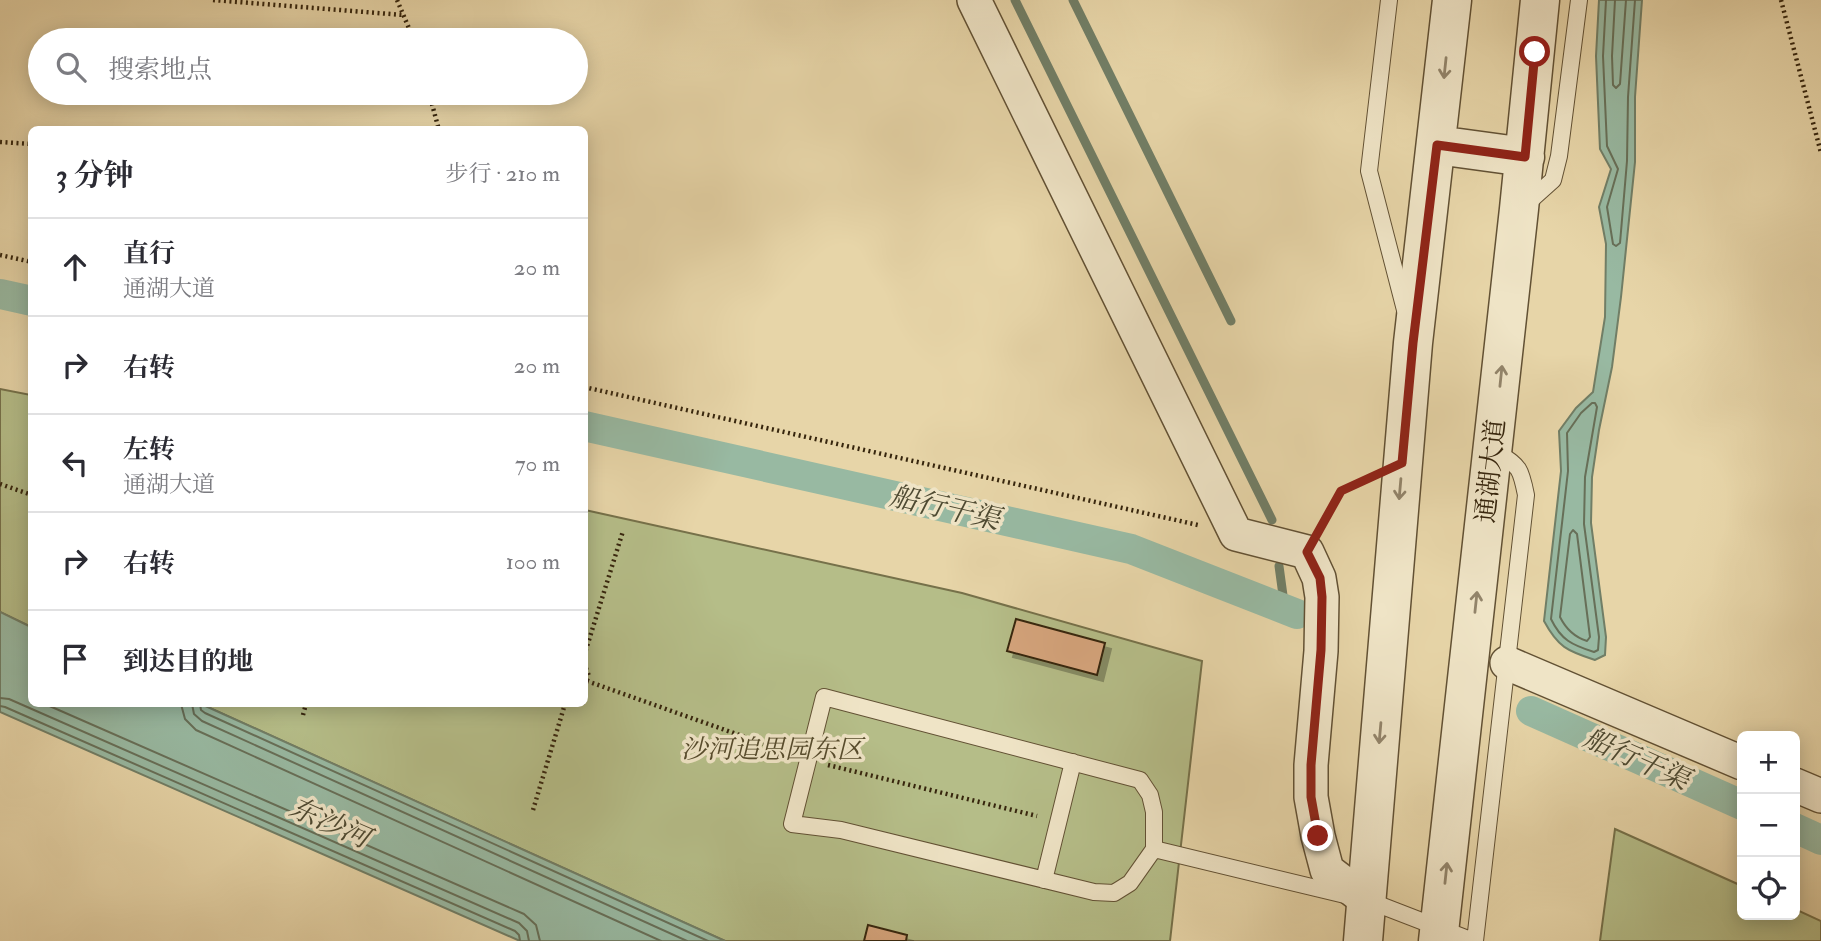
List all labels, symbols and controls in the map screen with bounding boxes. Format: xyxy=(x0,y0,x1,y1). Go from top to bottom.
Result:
search box xyxy=(28,28,588,105)
route start xyxy=(1519,36,1550,67)
icon: search xyxy=(52,48,90,86)
text: 搜索地点 xyxy=(108,54,212,86)
one-way arrow xyxy=(1438,56,1451,79)
text: 3 分钟 xyxy=(56,157,134,194)
text: 步行 · 210 m xyxy=(446,159,560,188)
text: 直行 xyxy=(123,238,175,270)
icon: ahead xyxy=(56,248,94,286)
text: 20 m xyxy=(514,253,560,282)
text: 通湖大道 xyxy=(123,274,215,303)
icon: right xyxy=(56,346,94,384)
text: 20 m xyxy=(514,351,560,380)
text: 右转 xyxy=(123,352,175,384)
one-way arrow xyxy=(1494,365,1507,387)
street label: 通湖大道 xyxy=(1470,418,1512,524)
text: 左转 xyxy=(123,434,175,466)
icon: left xyxy=(56,444,94,482)
text: 70 m xyxy=(515,449,560,478)
text: 通湖大道 xyxy=(123,470,215,499)
one-way arrow xyxy=(1393,477,1406,500)
water label: 船行干渠 xyxy=(886,479,1007,539)
icon: right xyxy=(56,542,94,580)
text: 100 m xyxy=(506,547,560,576)
text: 右转 xyxy=(123,548,175,580)
one-way arrow xyxy=(1469,591,1482,614)
icon: arrive xyxy=(56,640,94,678)
text: 到达目的地 xyxy=(123,646,253,678)
one-way arrow xyxy=(1373,721,1386,744)
water label: 船行干渠 xyxy=(1578,721,1698,800)
map controls xyxy=(1737,731,1800,920)
button: + xyxy=(1737,731,1800,794)
park label: 沙河追思园东区 xyxy=(681,734,866,766)
water label: 东沙河 xyxy=(284,790,379,858)
button: − xyxy=(1737,794,1800,857)
route end xyxy=(1302,820,1333,851)
button: locate xyxy=(1737,857,1800,920)
one-way arrow xyxy=(1439,862,1452,885)

